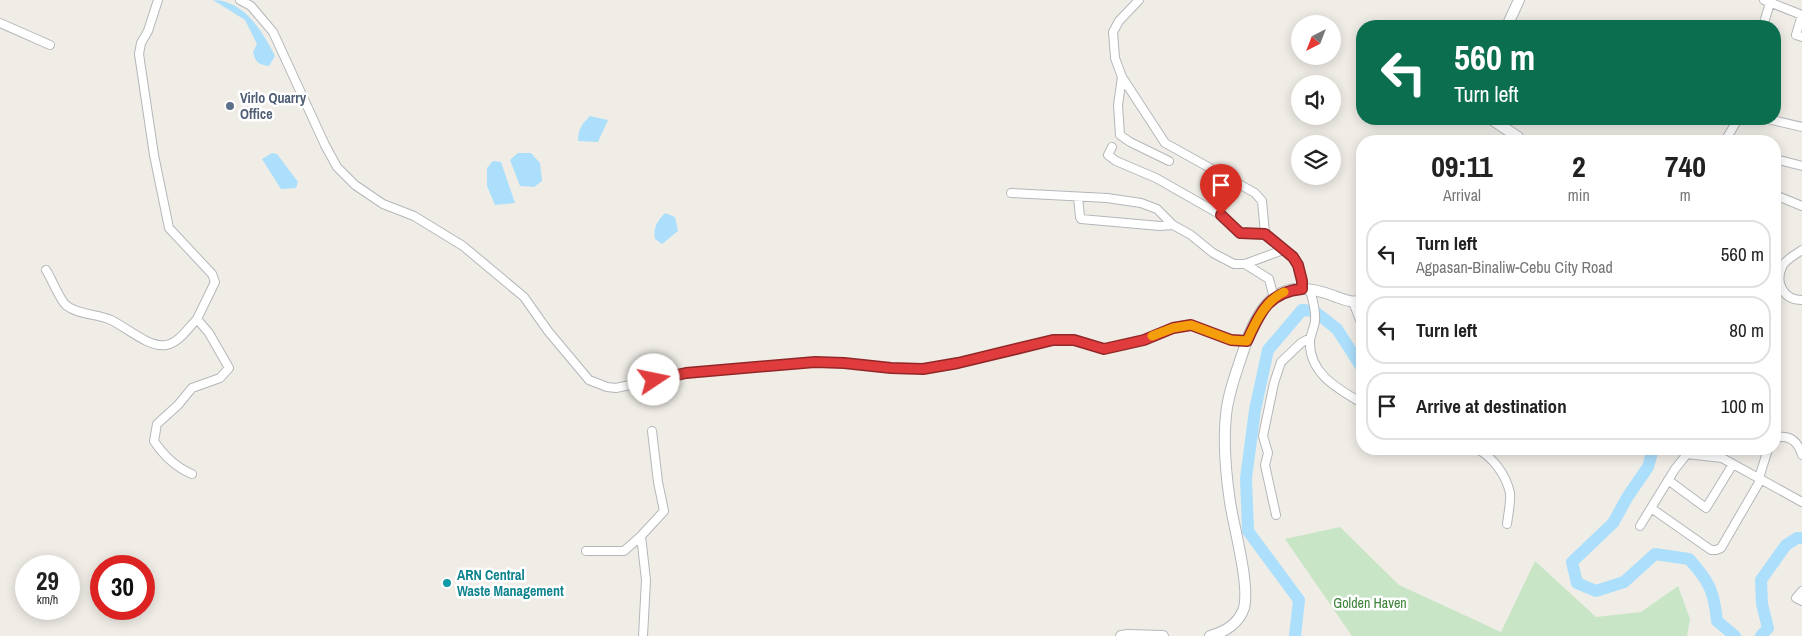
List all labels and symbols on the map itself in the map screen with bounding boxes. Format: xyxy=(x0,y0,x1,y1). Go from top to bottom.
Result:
north arrow xyxy=(1291,15,1341,65)
place label: Virlo Quarry Office xyxy=(240,89,307,123)
marker: Virlo Quarry Office xyxy=(224,100,236,112)
pin xyxy=(1200,164,1242,215)
position arrow xyxy=(627,353,679,405)
speed limit sign: 30 xyxy=(90,555,155,620)
place label: ARN Central Waste Management xyxy=(457,566,564,600)
marker: ARN Central Waste Management xyxy=(441,577,453,589)
park label: Golden Haven xyxy=(1333,594,1407,612)

